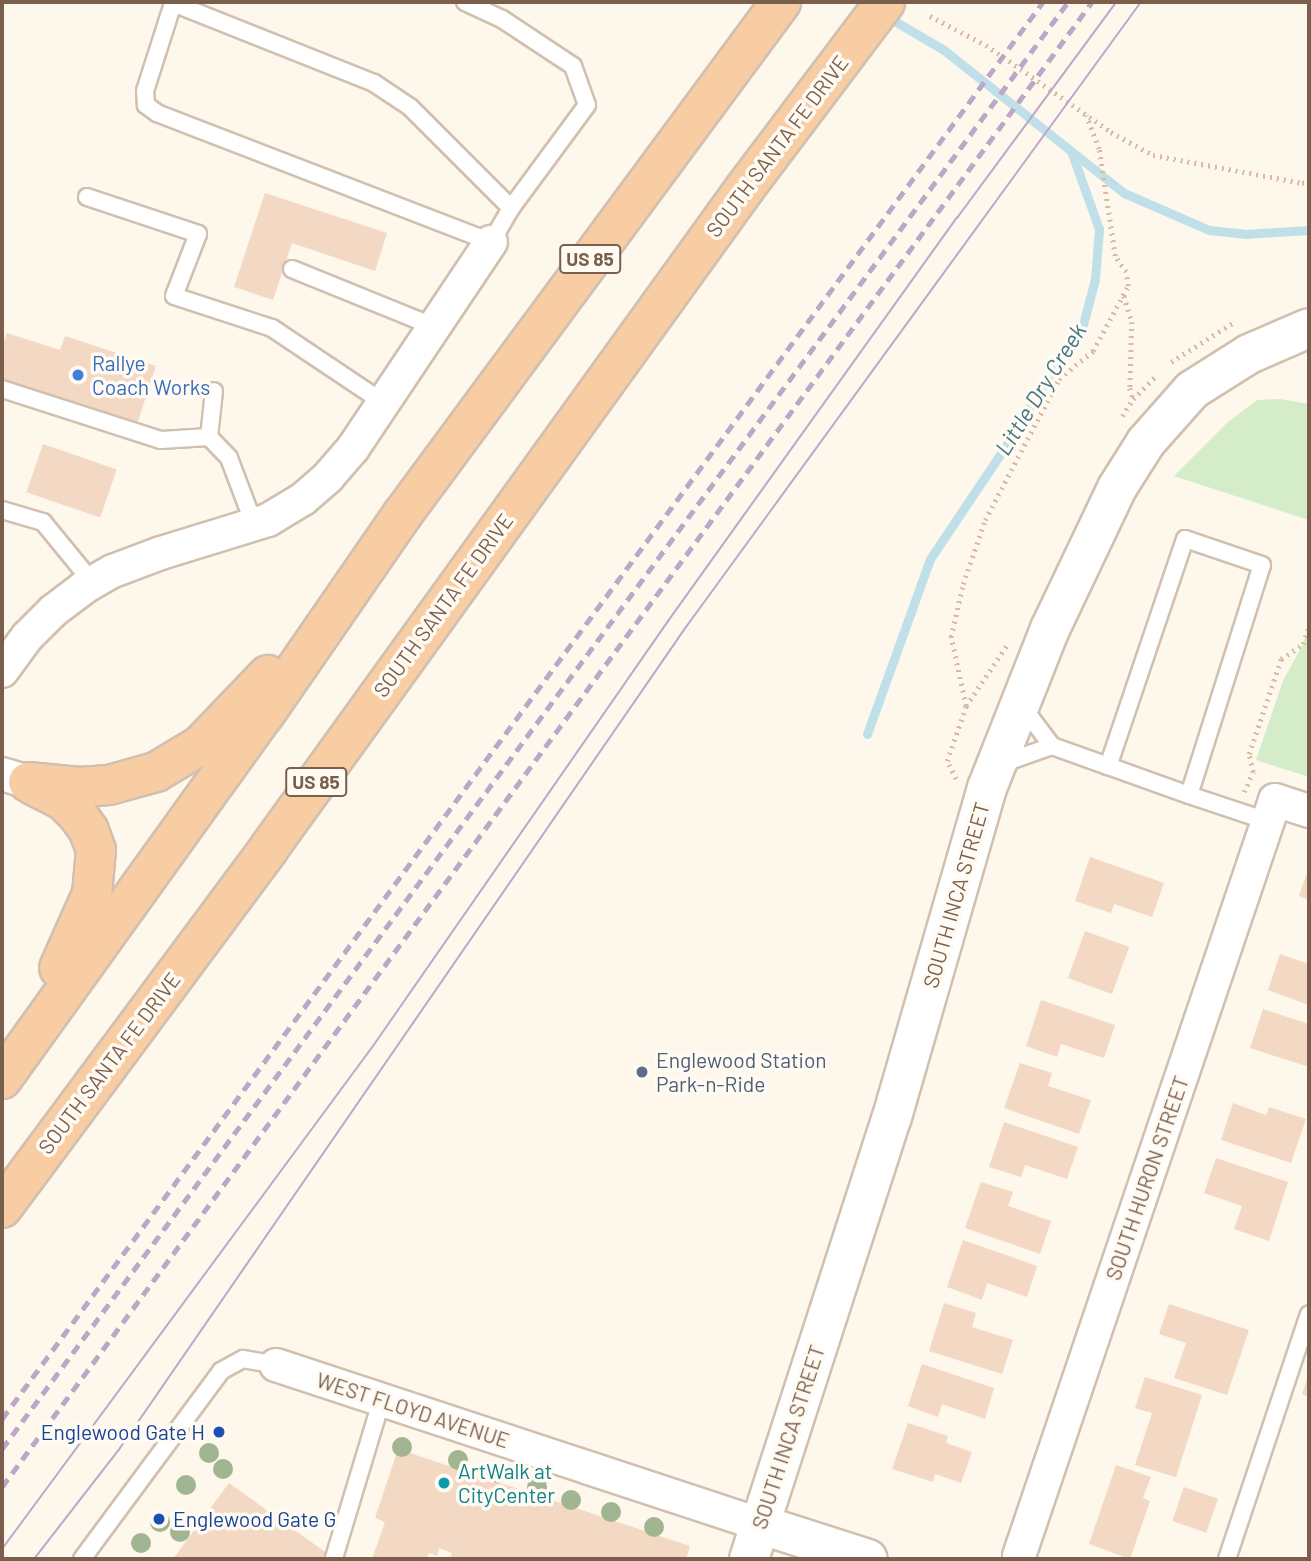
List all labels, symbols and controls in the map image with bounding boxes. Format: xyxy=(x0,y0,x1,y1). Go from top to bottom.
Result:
street label: SOUTH SANTA FE DRIVE xyxy=(701,50,853,242)
road number: US 85 xyxy=(558,244,622,274)
water label: Little Dry Creek xyxy=(989,318,1091,460)
place label: Rallye Coach Works xyxy=(92,350,210,400)
marker: Rallye Coach Works xyxy=(70,367,86,383)
street label: SOUTH SANTA FE DRIVE xyxy=(368,508,518,702)
road number: US 85 xyxy=(284,766,348,797)
street label: SOUTH INCA STREET xyxy=(917,799,995,991)
street label: SOUTH SANTA FE DRIVE xyxy=(33,967,185,1159)
place label: Englewood Station Park-n-Ride xyxy=(656,1047,827,1097)
marker: Englewood Station Park-n-Ride xyxy=(634,1064,650,1080)
street label: SOUTH HURON STREET xyxy=(1100,1073,1194,1283)
street label: SOUTH INCA STREET xyxy=(746,1342,830,1532)
street label: WEST FLOYD AVENUE xyxy=(313,1367,513,1453)
place label: Englewood Gate H xyxy=(41,1419,205,1445)
marker: Englewood Gate H xyxy=(211,1424,227,1440)
place label: ArtWalk at CityCenter xyxy=(458,1458,555,1508)
marker: ArtWalk at CityCenter xyxy=(436,1475,452,1491)
place label: Englewood Gate G xyxy=(173,1506,336,1532)
marker: Englewood Gate G xyxy=(151,1511,167,1527)

